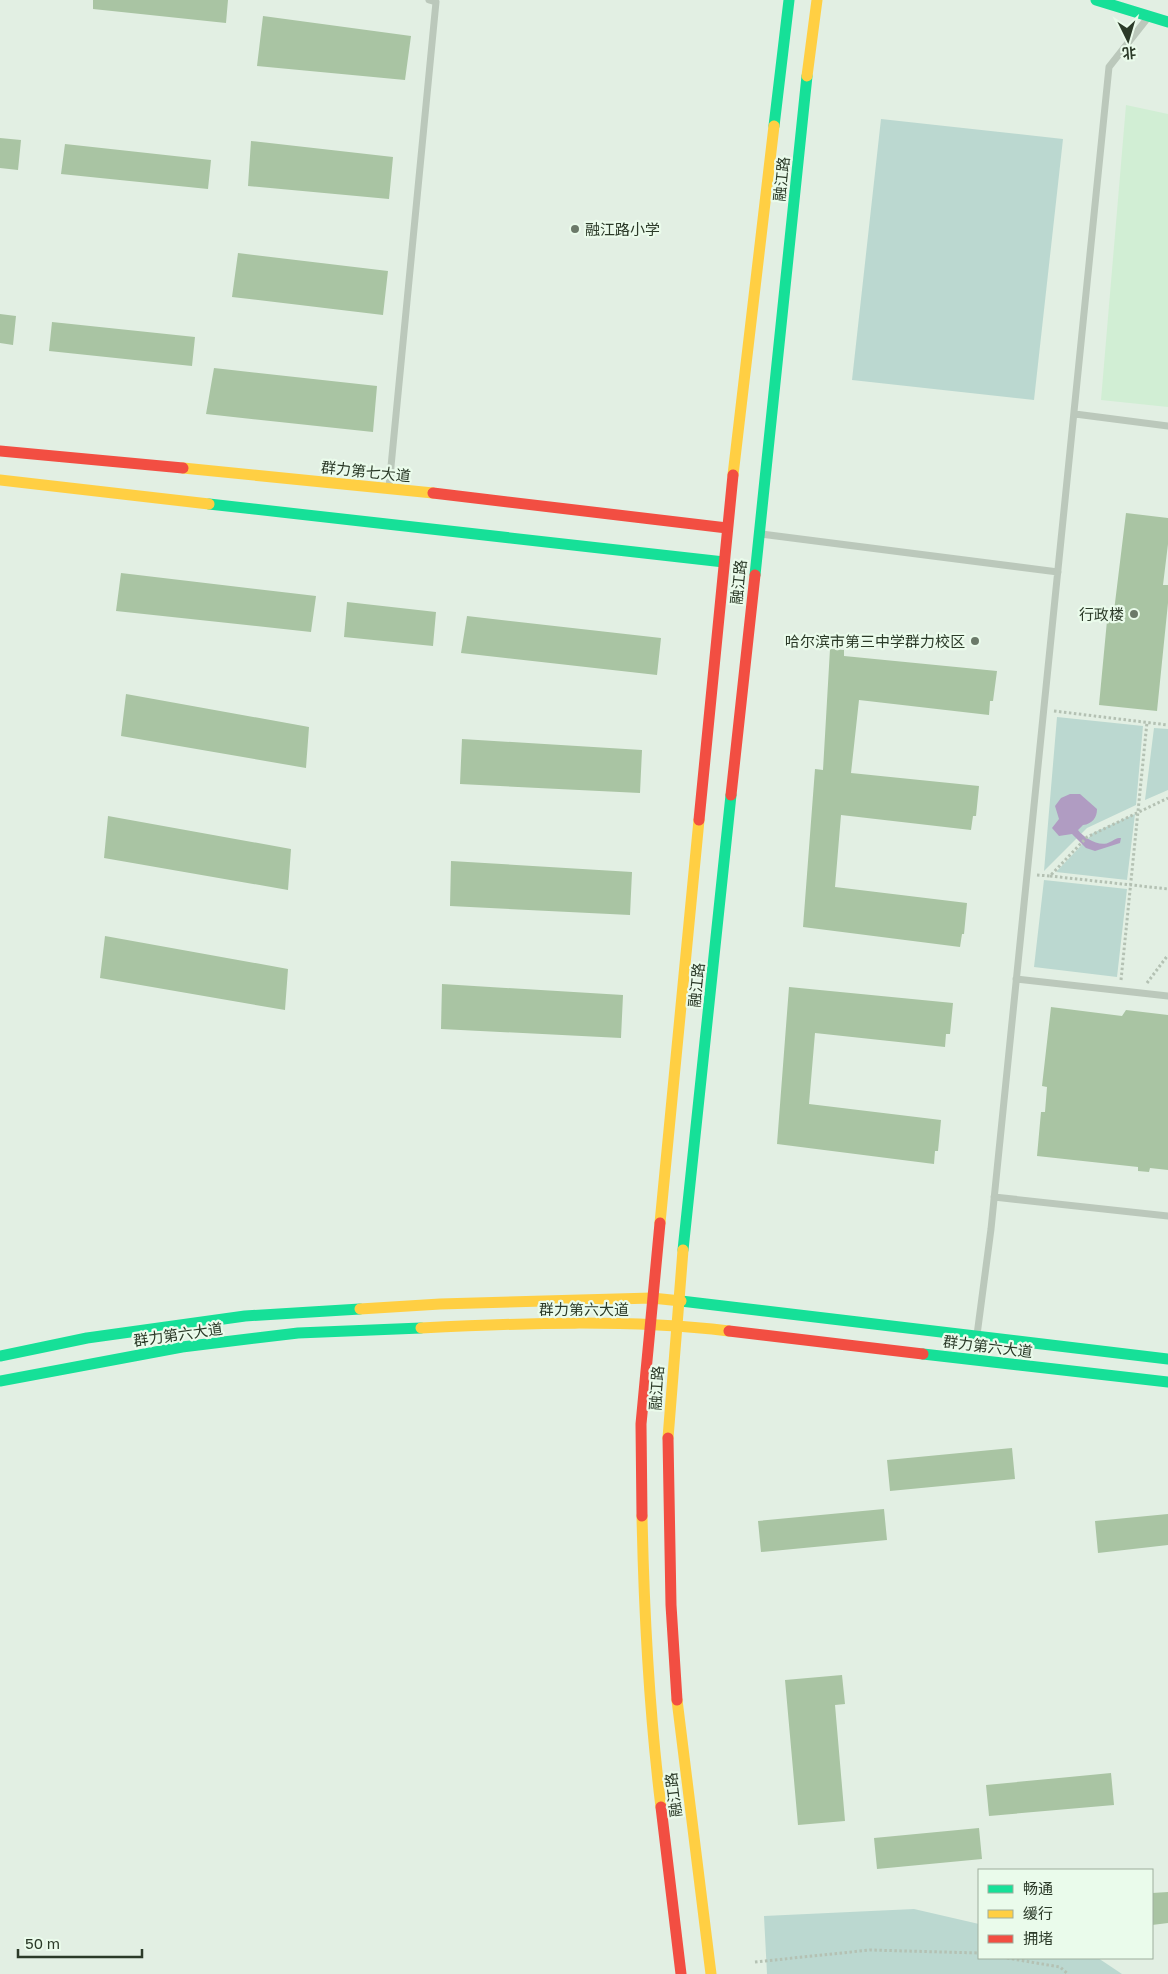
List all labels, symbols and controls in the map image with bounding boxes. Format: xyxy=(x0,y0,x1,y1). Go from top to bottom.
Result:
north arrow xyxy=(1103,15,1153,65)
text: 北 xyxy=(1121,44,1137,63)
street label: 融江路 xyxy=(770,156,792,202)
place label: 融江路小学 xyxy=(585,220,660,238)
marker: 融江路小学 xyxy=(569,223,581,235)
street label: 群力第七大道 xyxy=(320,457,412,485)
street label: 融江路 xyxy=(727,559,749,605)
place label: 行政楼 xyxy=(1079,605,1124,623)
marker: 行政楼 xyxy=(1128,608,1140,620)
place label: 哈尔滨市第三中学群力校区 xyxy=(785,632,965,650)
marker: 哈尔滨市第三中学群力校区 xyxy=(969,635,981,647)
street label: 融江路 xyxy=(685,962,707,1008)
street label: 群力第六大道 xyxy=(539,1300,629,1318)
street label: 群力第六大道 xyxy=(132,1319,224,1349)
street label: 群力第六大道 xyxy=(942,1332,1034,1360)
street label: 融江路 xyxy=(645,1365,667,1411)
street label: 融江路 xyxy=(661,1772,685,1818)
legend xyxy=(978,1869,1153,1959)
text: 畅通 xyxy=(1023,1879,1053,1897)
text: 缓行 xyxy=(1023,1904,1053,1922)
scale bar xyxy=(18,1926,141,1958)
text: 拥堵 xyxy=(1023,1929,1053,1947)
text: 50 m xyxy=(25,1934,60,1952)

